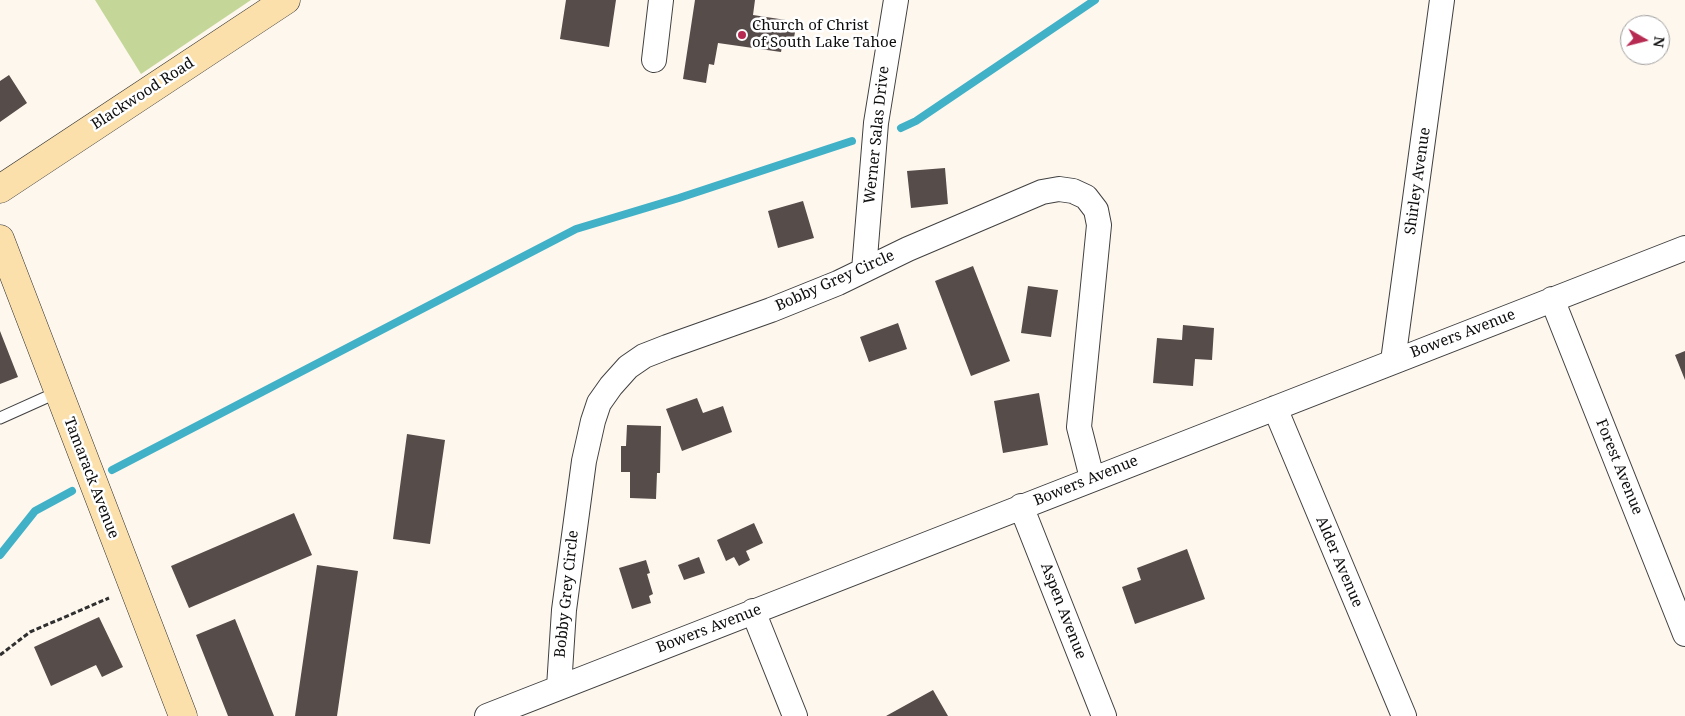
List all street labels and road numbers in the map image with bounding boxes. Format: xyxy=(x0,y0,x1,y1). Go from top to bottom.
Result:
street label: Blackwood Road xyxy=(88,54,198,134)
street label: Werner Salas Drive xyxy=(861,65,893,205)
street label: Shirley Avenue xyxy=(1402,126,1434,236)
street label: Bobby Grey Circle xyxy=(773,247,897,315)
street label: Bowers Avenue xyxy=(1408,306,1518,362)
street label: Tamarack Avenue xyxy=(60,415,122,541)
street label: Forest Avenue xyxy=(1592,417,1646,517)
street label: Bowers Avenue xyxy=(1031,452,1141,510)
street label: Alder Avenue xyxy=(1312,514,1366,610)
street label: Bobby Grey Circle xyxy=(551,529,583,659)
street label: Aspen Avenue xyxy=(1036,560,1090,662)
street label: Bowers Avenue xyxy=(654,601,764,657)

